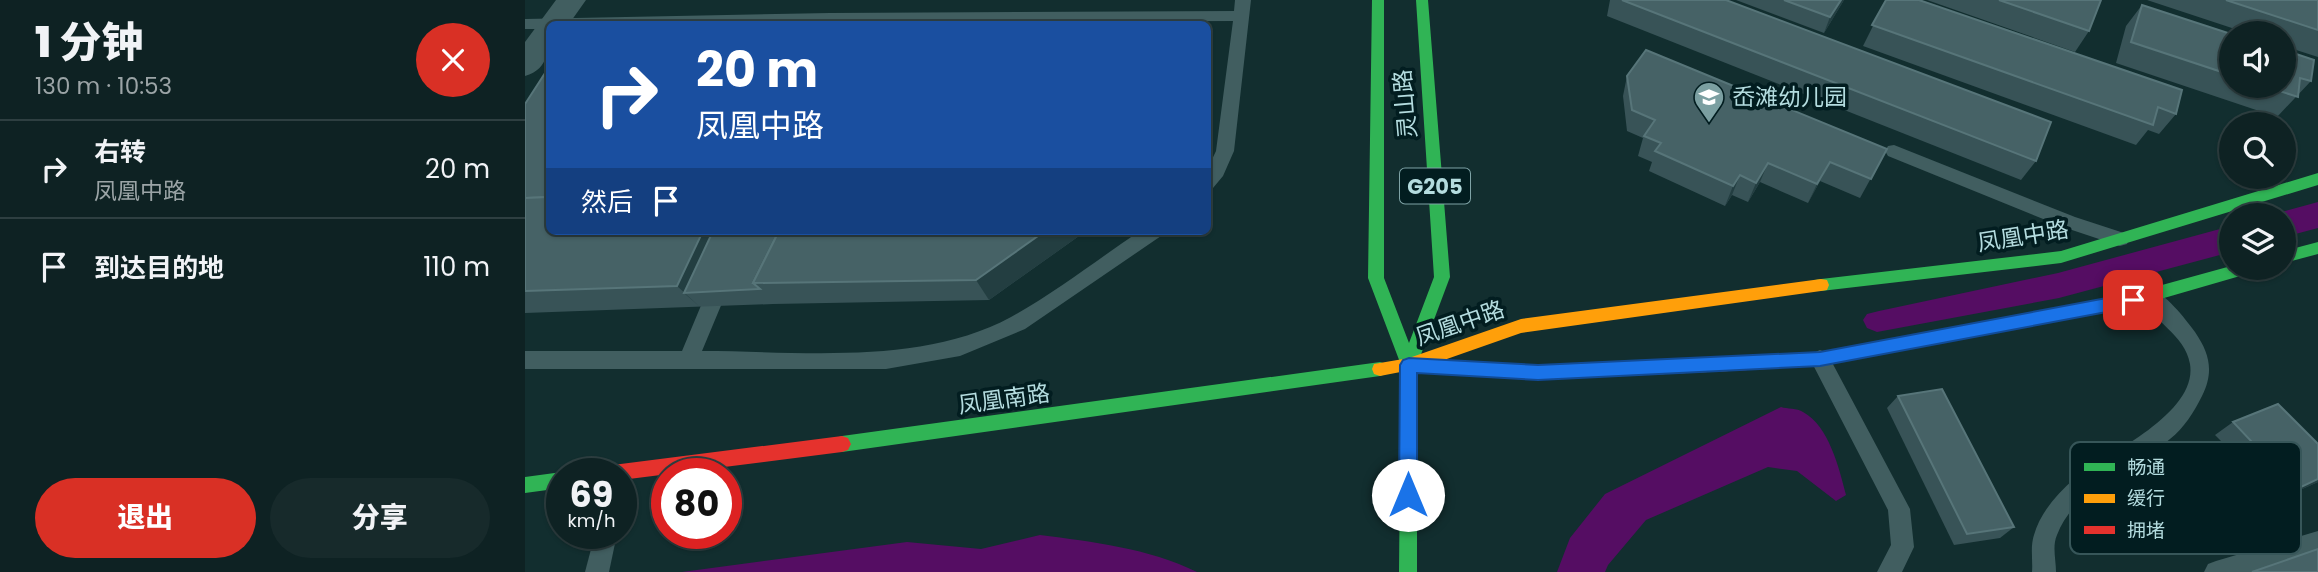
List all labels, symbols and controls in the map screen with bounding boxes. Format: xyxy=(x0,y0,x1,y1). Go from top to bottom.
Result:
text: 1 分钟 xyxy=(35,13,143,72)
map controls xyxy=(2219,21,2296,280)
button: sound xyxy=(2219,21,2296,98)
button: close xyxy=(416,23,490,97)
text: 20 m xyxy=(696,36,818,104)
icon: right xyxy=(581,49,672,140)
street label: 灵山路 xyxy=(1386,68,1424,140)
text: 130 m · 10:53 xyxy=(35,70,172,102)
school or university icon: 岙滩幼儿园 xyxy=(1692,80,1726,124)
place label: 岙滩幼儿园 xyxy=(1732,81,1847,113)
text: 凤凰中路 xyxy=(696,103,824,148)
button: search xyxy=(2219,112,2296,189)
text: 右转 xyxy=(94,134,146,170)
icon: right xyxy=(35,150,73,188)
text: 20 m xyxy=(425,151,490,187)
road number: G205 xyxy=(1400,168,1470,204)
text: 凤凰中路 xyxy=(94,175,186,207)
icon: arrive xyxy=(647,182,685,220)
text: 然后 xyxy=(581,184,633,220)
button: layers xyxy=(2219,203,2296,280)
street label: 凤凰中路 xyxy=(1975,213,2071,259)
icon: arrive xyxy=(35,248,73,286)
text: 110 m xyxy=(423,249,490,285)
text: 到达目的地 xyxy=(94,250,224,286)
pin xyxy=(2103,270,2163,330)
icon: arrive xyxy=(2114,281,2152,319)
street label: 凤凰中路 xyxy=(1411,293,1509,353)
street label: 凤凰南路 xyxy=(956,377,1052,421)
legend xyxy=(2070,442,2301,554)
text: 畅通 xyxy=(2127,454,2165,481)
speed limit sign: 80 xyxy=(651,458,742,549)
position arrow xyxy=(1371,458,1445,532)
text: 69 xyxy=(570,470,613,519)
button: 退出 xyxy=(35,478,256,558)
button: 分享 xyxy=(270,478,490,558)
text: 缓行 xyxy=(2127,485,2165,512)
text: km/h xyxy=(568,508,615,533)
text: 拥堵 xyxy=(2127,517,2165,544)

